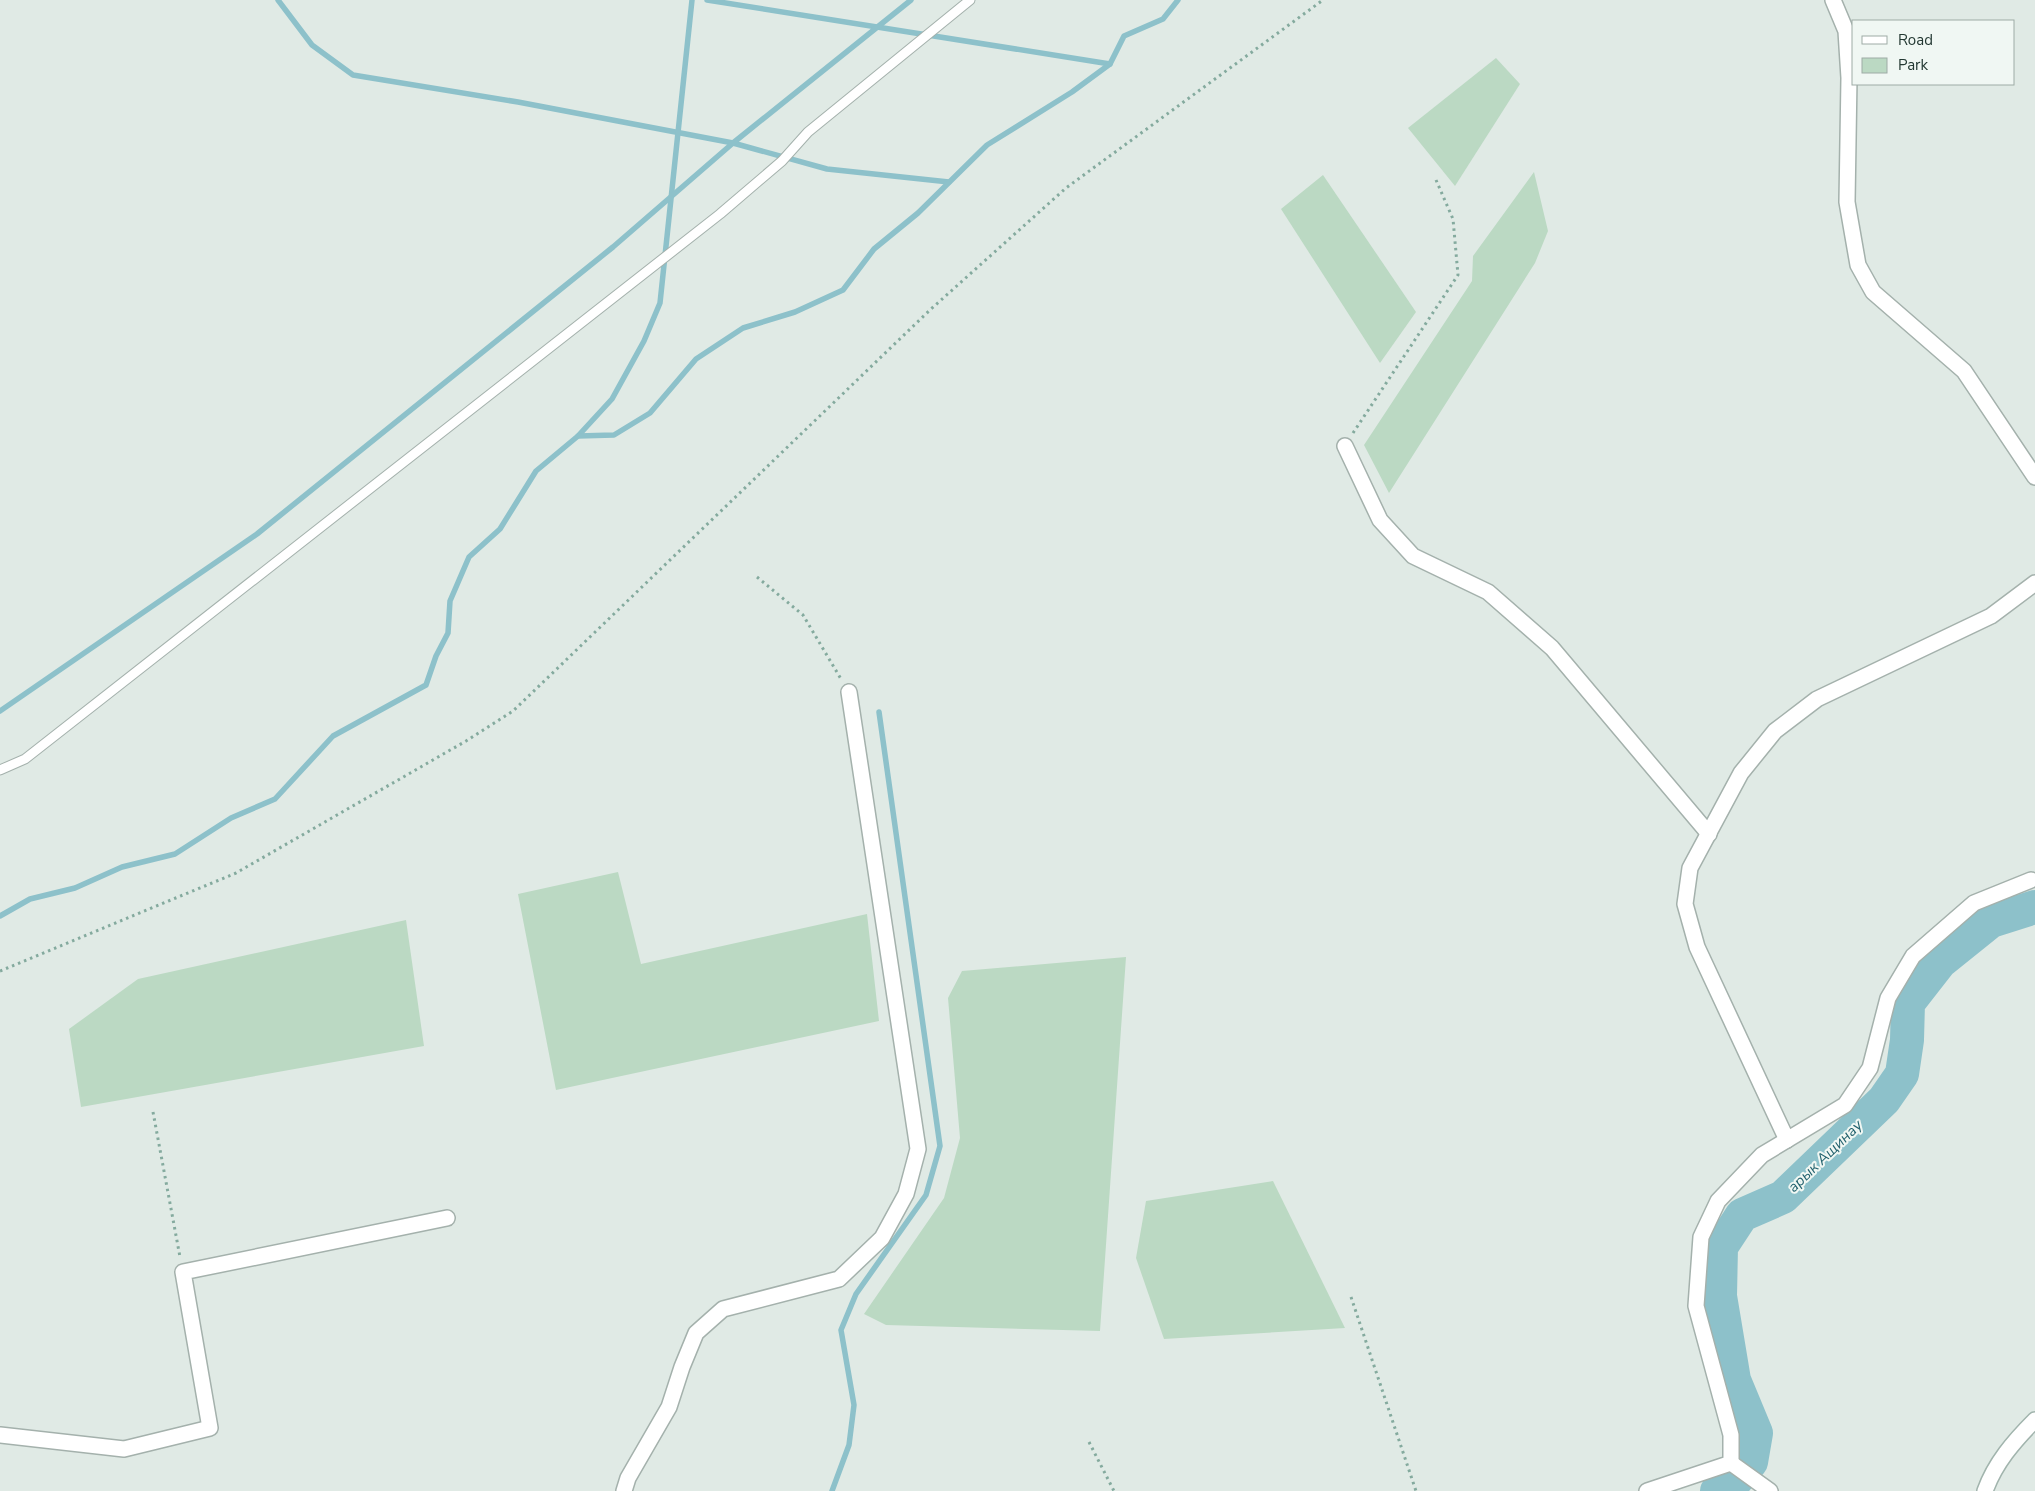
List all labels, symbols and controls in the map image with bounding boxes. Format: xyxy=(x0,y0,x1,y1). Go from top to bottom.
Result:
legend xyxy=(1852,20,2015,85)
text: Road xyxy=(1898,30,1933,50)
text: Park xyxy=(1898,55,1928,75)
water label: арык Ащинау xyxy=(1783,1115,1867,1197)

